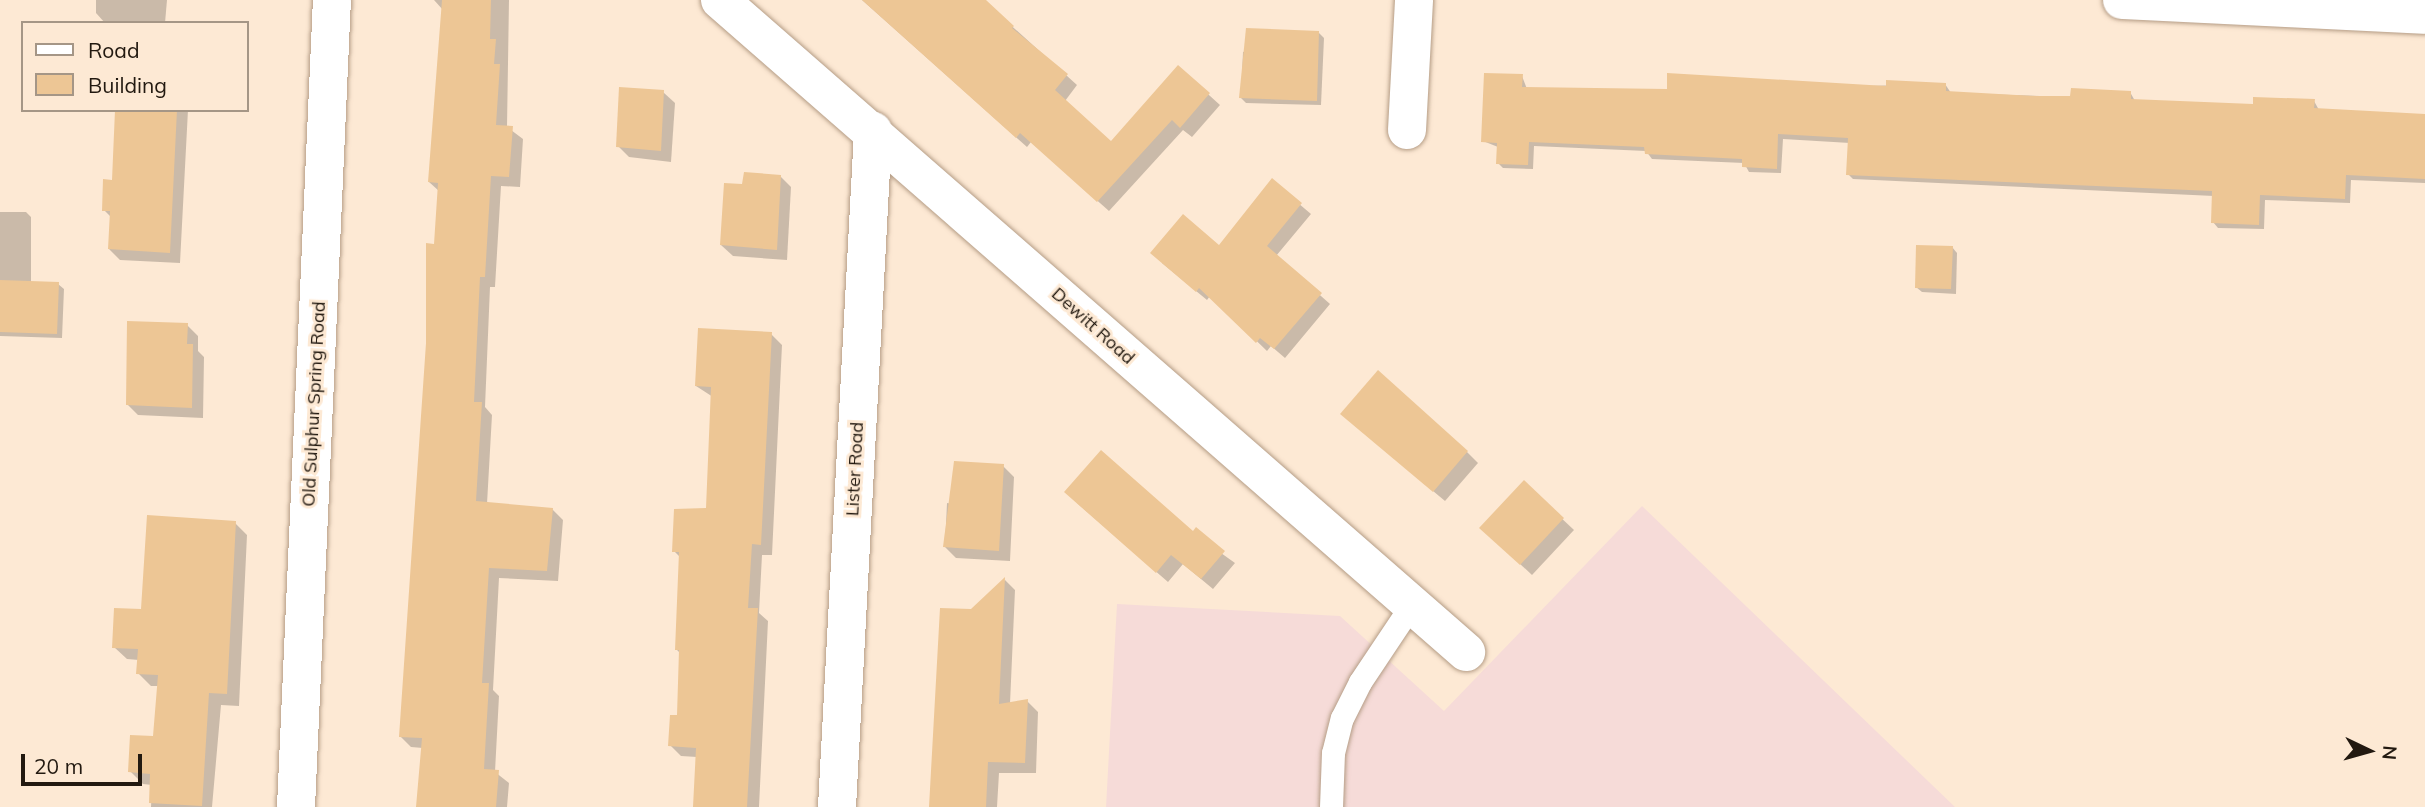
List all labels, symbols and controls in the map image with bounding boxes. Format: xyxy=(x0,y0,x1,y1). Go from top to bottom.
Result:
legend xyxy=(21,21,248,112)
text: Road xyxy=(88,37,139,63)
text: Building xyxy=(88,72,167,98)
street label: Dewitt Road xyxy=(1047,283,1139,369)
street label: Old Sulphur Spring Road xyxy=(298,301,330,507)
street label: Lister Road xyxy=(842,421,868,517)
north arrow xyxy=(2334,716,2404,786)
scale bar xyxy=(24,740,145,784)
text: N xyxy=(2377,745,2403,761)
text: 20 m xyxy=(34,753,83,779)

